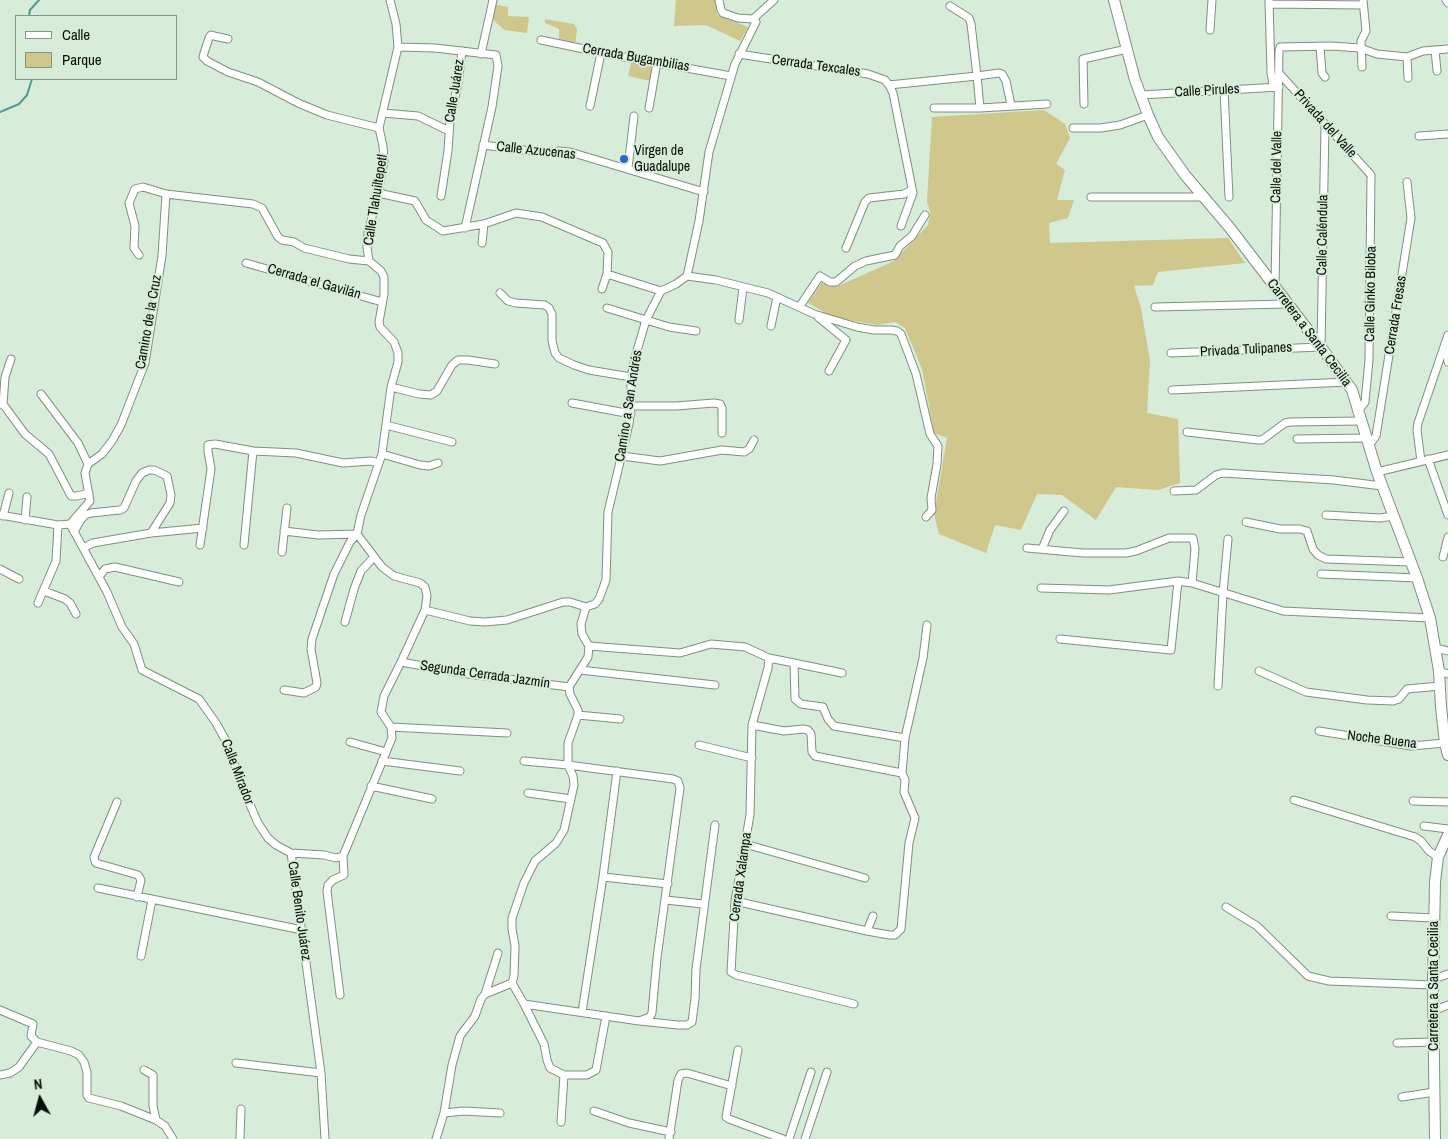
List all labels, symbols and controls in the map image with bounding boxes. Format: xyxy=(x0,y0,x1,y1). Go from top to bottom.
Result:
legend xyxy=(15,15,178,80)
text: Calle xyxy=(62,24,90,45)
street label: Cerrada Bugambilias xyxy=(581,40,691,76)
text: Parque xyxy=(62,49,102,70)
street label: Cerrada Texcales xyxy=(771,51,861,81)
street label: Calle Juárez xyxy=(442,58,468,124)
street label: Calle Pirules xyxy=(1174,81,1240,101)
street label: Privada del Valle xyxy=(1290,86,1360,162)
street label: Calle del Valle xyxy=(1268,131,1286,203)
street label: Calle Azucenas xyxy=(495,138,577,164)
place label: Virgen de Guadalupe xyxy=(634,143,690,176)
street label: Calle Tlahuiltepetl xyxy=(361,153,391,247)
marker: Virgen de Guadalupe xyxy=(618,153,630,165)
street label: Calle Caléndula xyxy=(1314,194,1332,276)
street label: Calle Ginko Biloba xyxy=(1362,246,1380,342)
street label: Cerrada el Gavilán xyxy=(265,261,363,303)
street label: Camino de la Cruz xyxy=(132,273,166,371)
street label: Cerrada Fresas xyxy=(1381,274,1411,356)
street label: Carretera a Santa Cecilia xyxy=(1263,276,1355,390)
street label: Privada Tulipanes xyxy=(1200,339,1292,361)
street label: Camino a San Andrés xyxy=(612,349,646,463)
street label: Segunda Cerrada Jazmín xyxy=(419,658,551,692)
street label: Noche Buena xyxy=(1346,727,1418,753)
street label: Calle Mirador xyxy=(217,737,257,807)
street label: Cerrada Xalampa xyxy=(726,831,756,923)
street label: Calle Benito Juárez xyxy=(284,860,314,962)
street label: Carretera a Santa Cecilia xyxy=(1426,921,1442,1051)
north arrow xyxy=(15,1074,65,1124)
text: N xyxy=(33,1075,43,1094)

